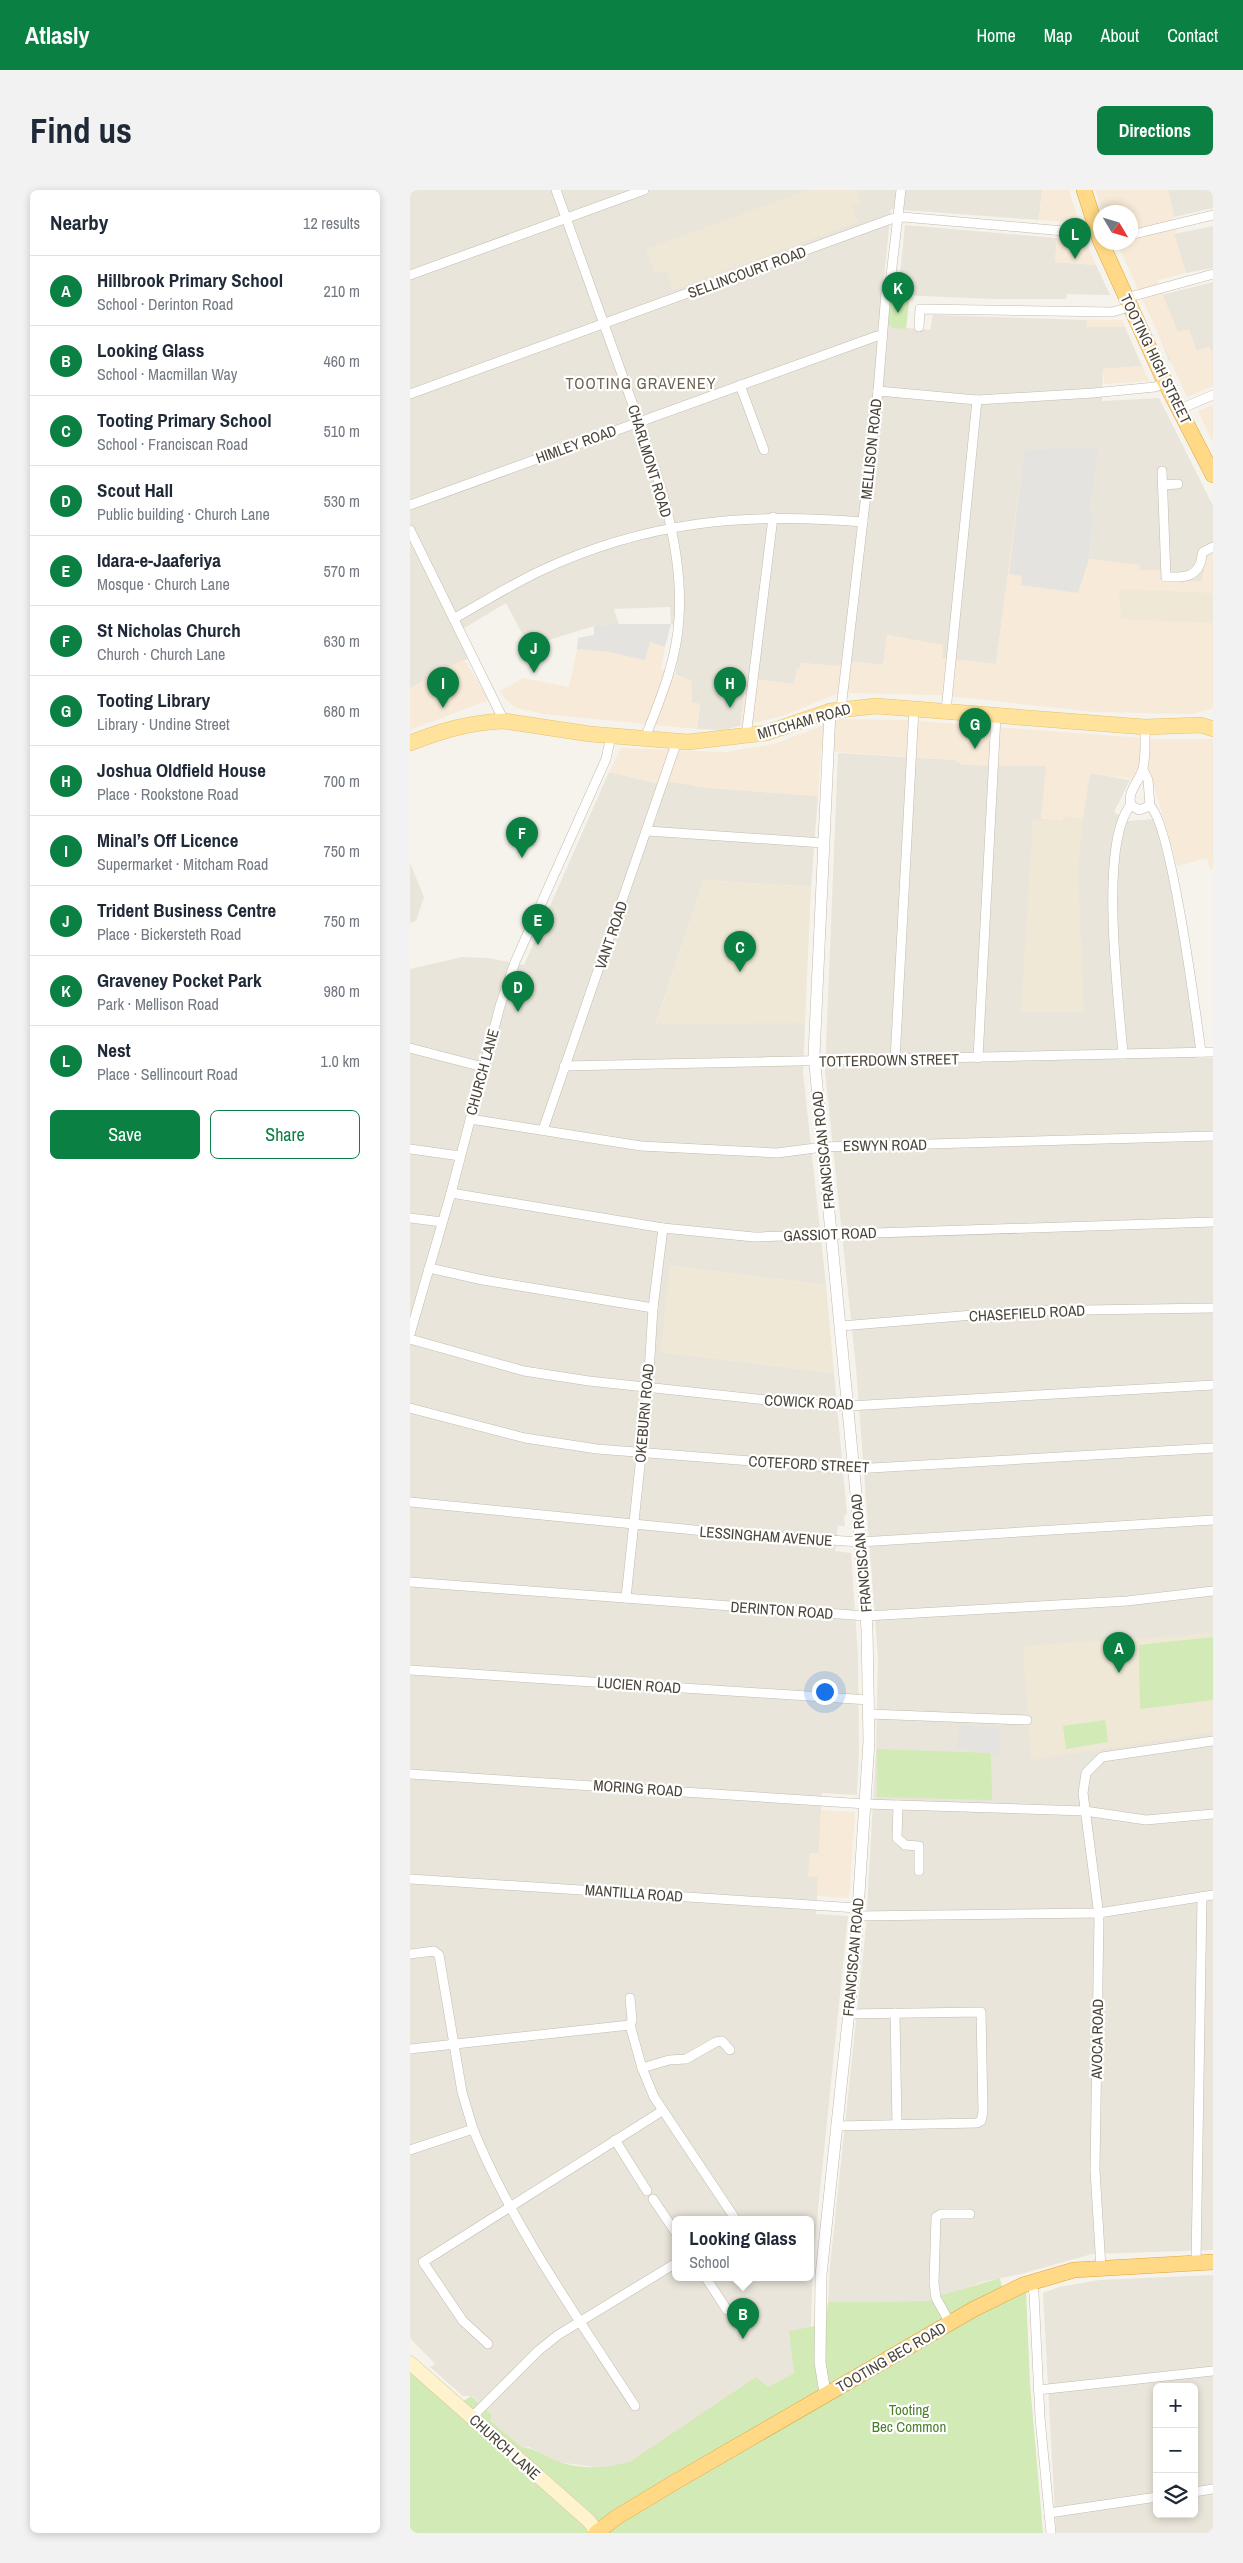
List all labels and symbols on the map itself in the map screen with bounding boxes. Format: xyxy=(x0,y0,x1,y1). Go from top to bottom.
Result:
north arrow xyxy=(1093,205,1138,250)
pin: L xyxy=(1059,218,1091,259)
street label: SELLINCOURT ROAD xyxy=(685,241,809,303)
pin: K xyxy=(882,272,914,313)
street label: TOOTING HIGH STREET xyxy=(1115,291,1197,428)
district label: TOOTING GRAVENEY xyxy=(565,372,717,394)
street label: MELLISON ROAD xyxy=(855,397,887,500)
street label: CHARLMONT ROAD xyxy=(623,402,677,520)
street label: HIMLEY ROAD xyxy=(533,420,619,468)
pin: J xyxy=(518,632,550,673)
pin: I xyxy=(427,667,459,708)
pin: H xyxy=(714,667,746,708)
street label: MITCHAM ROAD xyxy=(755,698,853,744)
pin: G xyxy=(959,708,991,749)
pin: F xyxy=(506,817,538,858)
street label: VANT ROAD xyxy=(590,898,632,972)
pin: E xyxy=(522,904,554,945)
pin: C xyxy=(724,931,756,972)
pin: D xyxy=(502,971,534,1012)
street label: CHURCH LANE xyxy=(460,1026,504,1118)
street label: TOTTERDOWN STREET xyxy=(819,1048,960,1072)
street label: FRANCISCAN ROAD xyxy=(806,1090,840,1210)
street label: ESWYN ROAD xyxy=(843,1134,927,1156)
street label: GASSIOT ROAD xyxy=(783,1222,877,1246)
street label: CHASEFIELD ROAD xyxy=(968,1299,1086,1327)
street label: OKEBURN ROAD xyxy=(629,1362,659,1464)
street label: COWICK ROAD xyxy=(764,1389,854,1415)
street label: COTEFORD STREET xyxy=(748,1450,870,1478)
street label: FRANCISCAN ROAD xyxy=(845,1493,877,1613)
street label: LESSINGHAM AVENUE xyxy=(699,1521,833,1551)
street label: DERINTON ROAD xyxy=(730,1596,834,1624)
pin: A xyxy=(1103,1632,1135,1673)
street label: LUCIEN ROAD xyxy=(596,1672,682,1698)
your location xyxy=(812,1679,838,1705)
street label: MORING ROAD xyxy=(593,1774,683,1802)
street label: MANTILLA ROAD xyxy=(584,1879,684,1907)
street label: FRANCISCAN ROAD xyxy=(837,1897,869,2017)
street label: AVOCA ROAD xyxy=(1086,1998,1108,2080)
pin: B xyxy=(727,2298,759,2339)
street label: TOOTING BEC ROAD xyxy=(832,2317,950,2397)
park label: Tooting Bec Common xyxy=(872,2399,946,2437)
street label: CHURCH LANE xyxy=(465,2409,545,2485)

